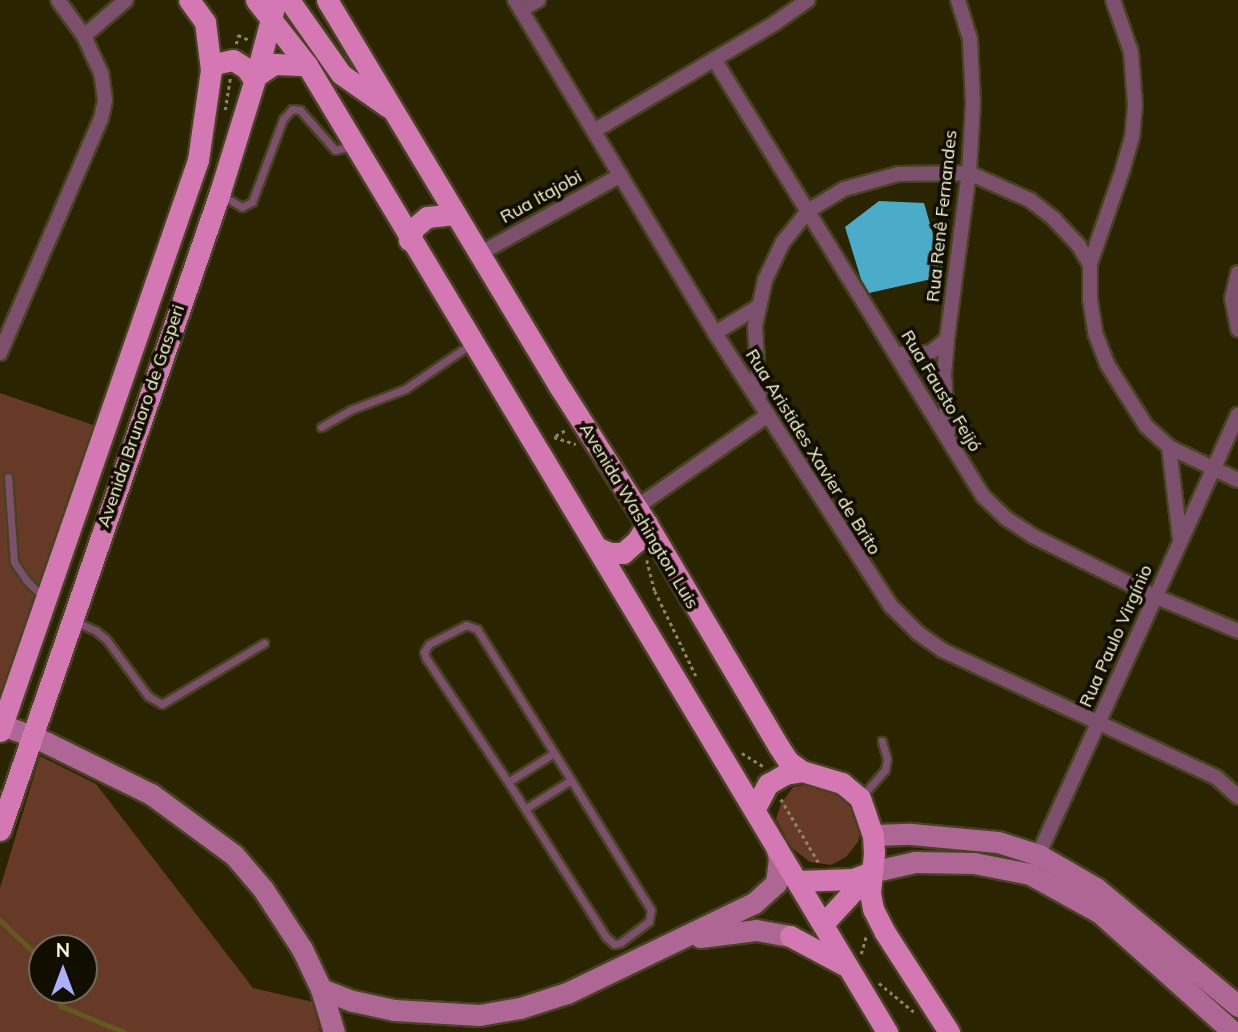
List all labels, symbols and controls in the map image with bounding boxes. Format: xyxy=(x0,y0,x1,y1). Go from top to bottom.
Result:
street label: Rua Renê Fernandes xyxy=(922,129,962,303)
street label: Rua Itajobi xyxy=(497,166,585,228)
street label: Avenida Brunoro de Gasperi xyxy=(93,302,189,530)
street label: Rua Fausto Feijó xyxy=(896,326,986,456)
street label: Rua Aristides Xavier de Brito xyxy=(741,345,885,559)
street label: Avenida Washington Luis xyxy=(575,419,703,613)
street label: Rua Paulo Virgínio xyxy=(1075,561,1157,711)
north arrow xyxy=(28,934,98,1004)
text: N xyxy=(56,938,70,962)

